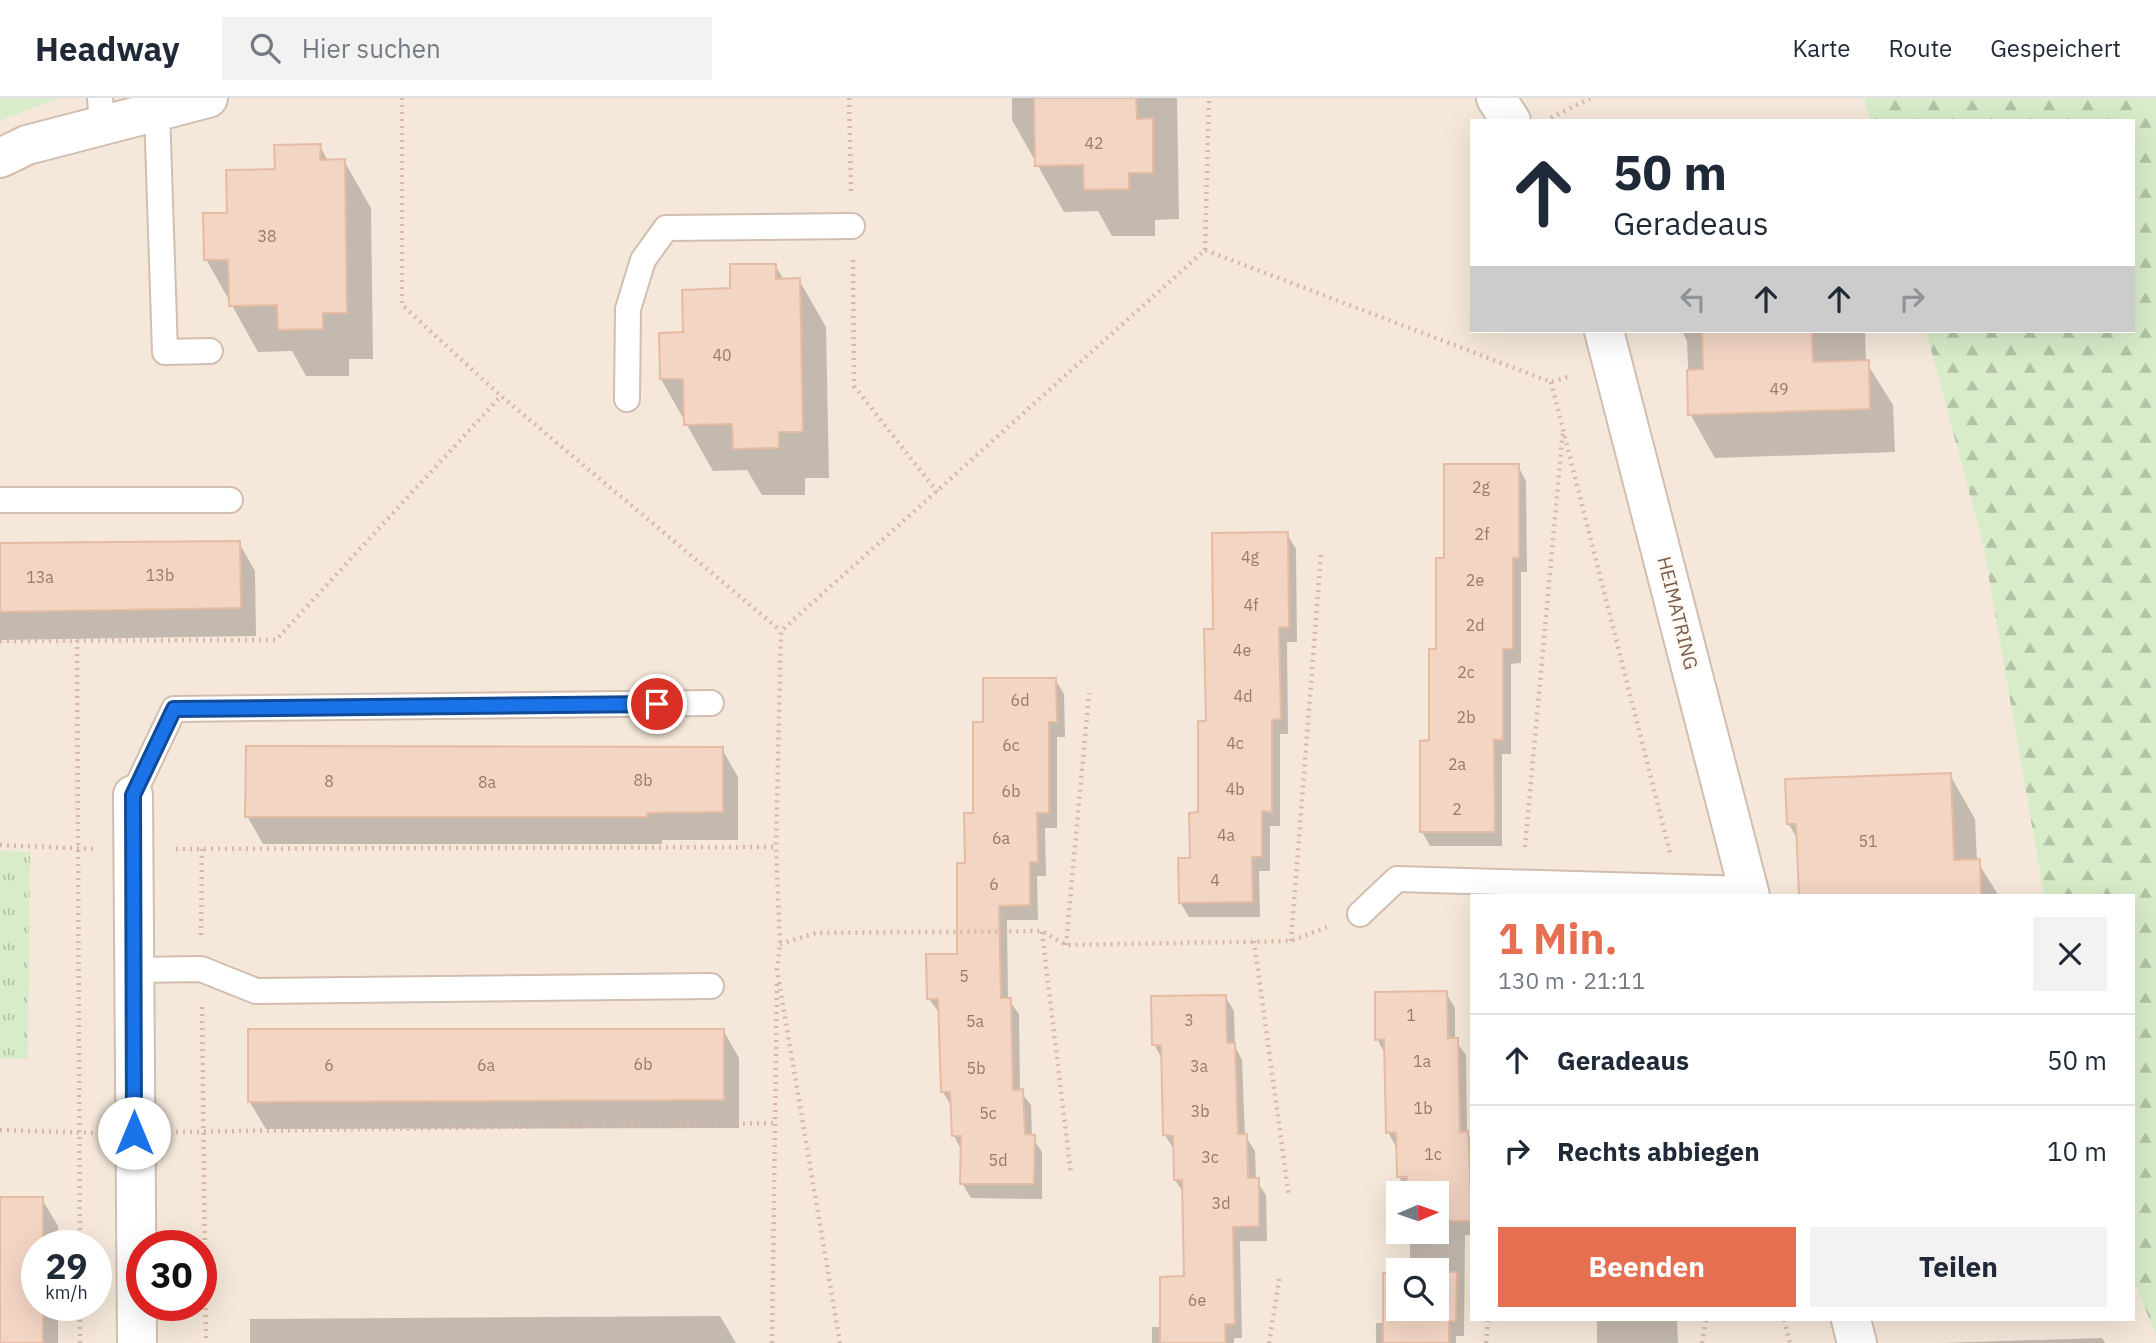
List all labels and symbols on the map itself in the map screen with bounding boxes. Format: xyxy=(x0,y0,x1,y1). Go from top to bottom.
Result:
house number: 42 xyxy=(1084,133,1104,153)
house number: 38 xyxy=(257,226,277,246)
house number: 40 xyxy=(712,345,732,365)
house number: 49 xyxy=(1769,379,1789,399)
house number: 2g xyxy=(1472,477,1491,497)
house number: 2f xyxy=(1475,524,1489,544)
house number: 4g xyxy=(1241,547,1260,567)
street label: HEIMATRING xyxy=(1652,554,1704,672)
house number: 13b xyxy=(146,565,174,585)
house number: 13a xyxy=(26,567,54,587)
house number: 2e xyxy=(1466,570,1484,590)
house number: 4f xyxy=(1244,595,1258,615)
house number: 2d xyxy=(1466,615,1484,635)
house number: 4e xyxy=(1233,640,1251,660)
house number: 2c xyxy=(1457,662,1475,682)
pin xyxy=(627,674,687,734)
house number: 4d xyxy=(1234,686,1252,706)
house number: 6d xyxy=(1011,690,1029,710)
house number: 2b xyxy=(1457,707,1475,727)
house number: 4c xyxy=(1226,733,1244,753)
house number: 6c xyxy=(1002,735,1020,755)
house number: 2a xyxy=(1448,754,1467,774)
house number: 8b xyxy=(634,770,652,790)
house number: 8 xyxy=(324,771,334,791)
house number: 8a xyxy=(478,772,497,792)
house number: 4b xyxy=(1226,779,1244,799)
house number: 6b xyxy=(1002,781,1020,801)
house number: 2 xyxy=(1452,799,1462,819)
house number: 4a xyxy=(1217,825,1236,845)
house number: 6a xyxy=(992,828,1011,848)
house number: 51 xyxy=(1858,831,1878,851)
house number: 4 xyxy=(1210,870,1220,890)
house number: 6 xyxy=(989,874,999,894)
house number: 5 xyxy=(959,966,969,986)
house number: 1 xyxy=(1406,1005,1416,1025)
house number: 3 xyxy=(1184,1010,1194,1030)
house number: 5a xyxy=(966,1011,985,1031)
house number: 1a xyxy=(1413,1051,1432,1071)
house number: 6b xyxy=(634,1054,652,1074)
house number: 6 xyxy=(324,1055,334,1075)
house number: 6a xyxy=(477,1055,496,1075)
house number: 3a xyxy=(1190,1056,1209,1076)
house number: 5b xyxy=(967,1058,985,1078)
position arrow xyxy=(97,1096,171,1170)
house number: 1b xyxy=(1414,1098,1432,1118)
house number: 3b xyxy=(1191,1101,1209,1121)
house number: 5c xyxy=(979,1103,997,1123)
house number: 1c xyxy=(1424,1144,1442,1164)
house number: 3c xyxy=(1201,1147,1219,1167)
house number: 5d xyxy=(989,1150,1007,1170)
north arrow xyxy=(1386,1181,1449,1244)
house number: 3d xyxy=(1212,1193,1230,1213)
speed limit sign: 30 xyxy=(126,1230,217,1321)
house number: 6e xyxy=(1188,1290,1206,1310)

